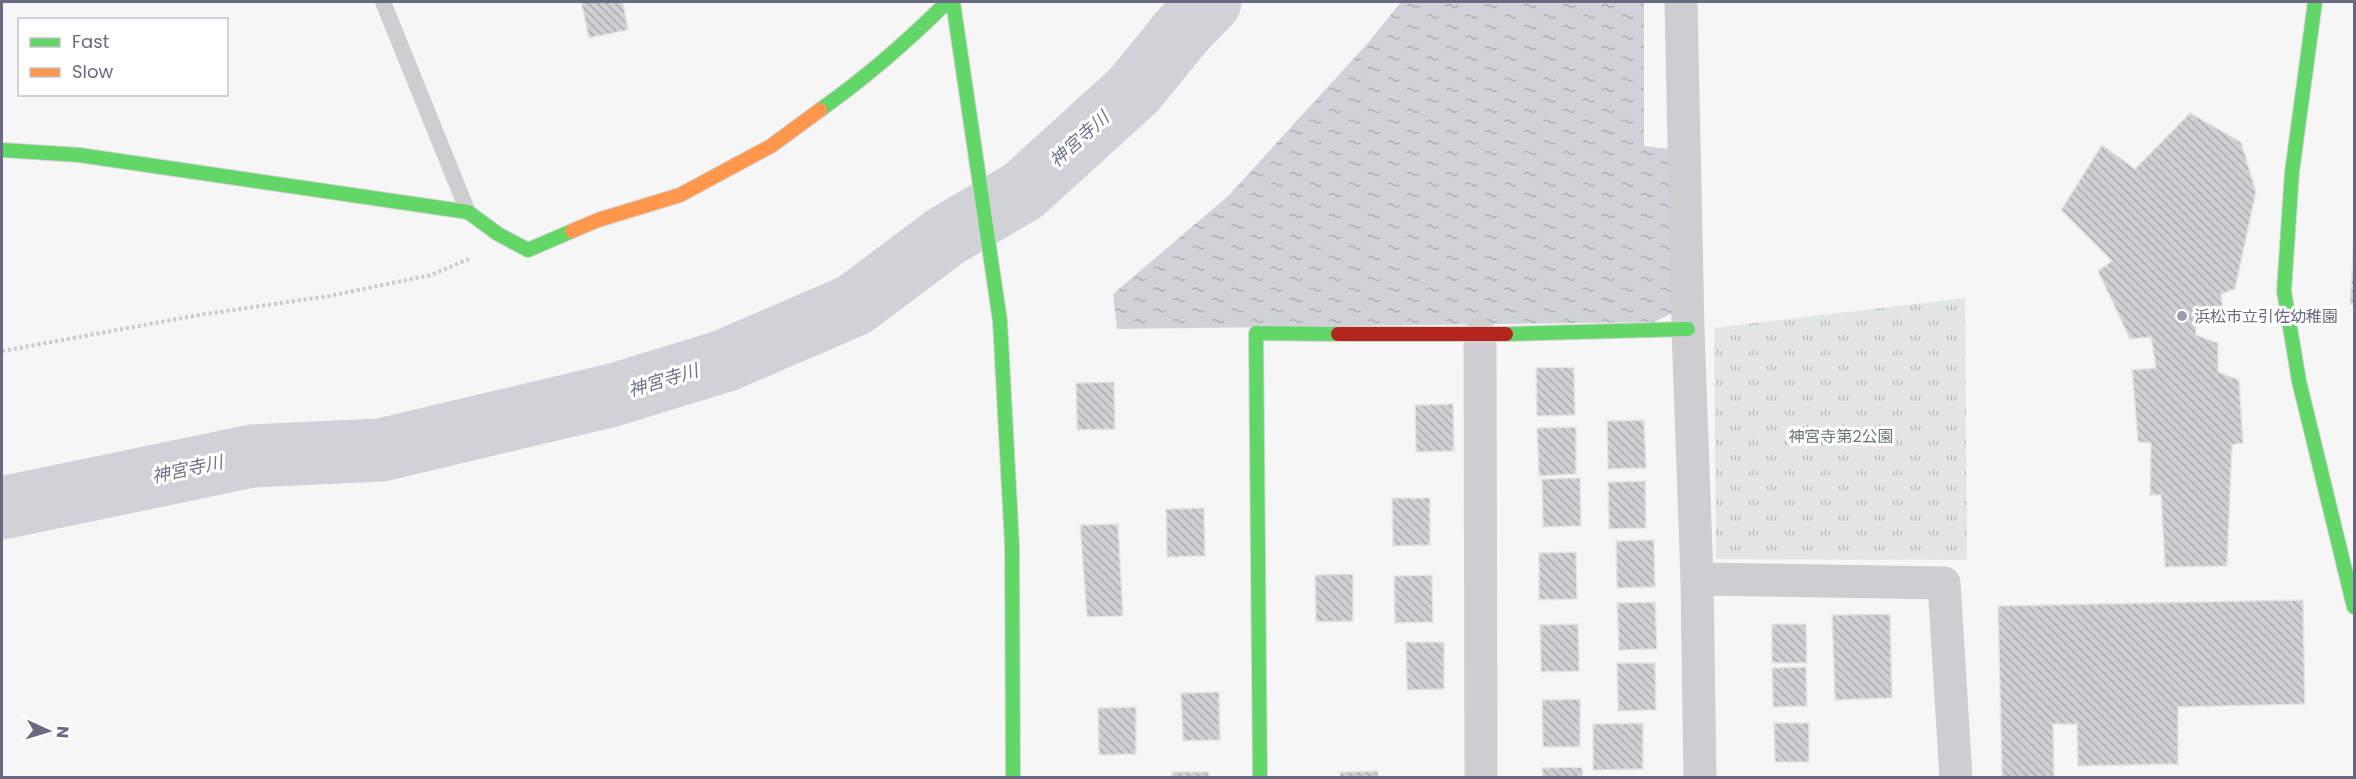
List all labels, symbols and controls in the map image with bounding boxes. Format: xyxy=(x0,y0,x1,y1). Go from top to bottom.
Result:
legend xyxy=(18,18,228,96)
text: Fast xyxy=(72,29,109,54)
text: Slow xyxy=(72,59,114,84)
water label: 神宮寺川 xyxy=(1044,104,1116,172)
place label: 浜松市立引佐幼稚園 xyxy=(2194,305,2338,328)
marker: 浜松市立引佐幼稚園 xyxy=(2175,309,2189,323)
water label: 神宮寺川 xyxy=(625,357,703,402)
park label: 神宮寺第2公園 xyxy=(1788,425,1894,448)
water label: 神宮寺川 xyxy=(149,449,227,489)
north arrow xyxy=(18,701,78,761)
text: N xyxy=(51,725,74,739)

